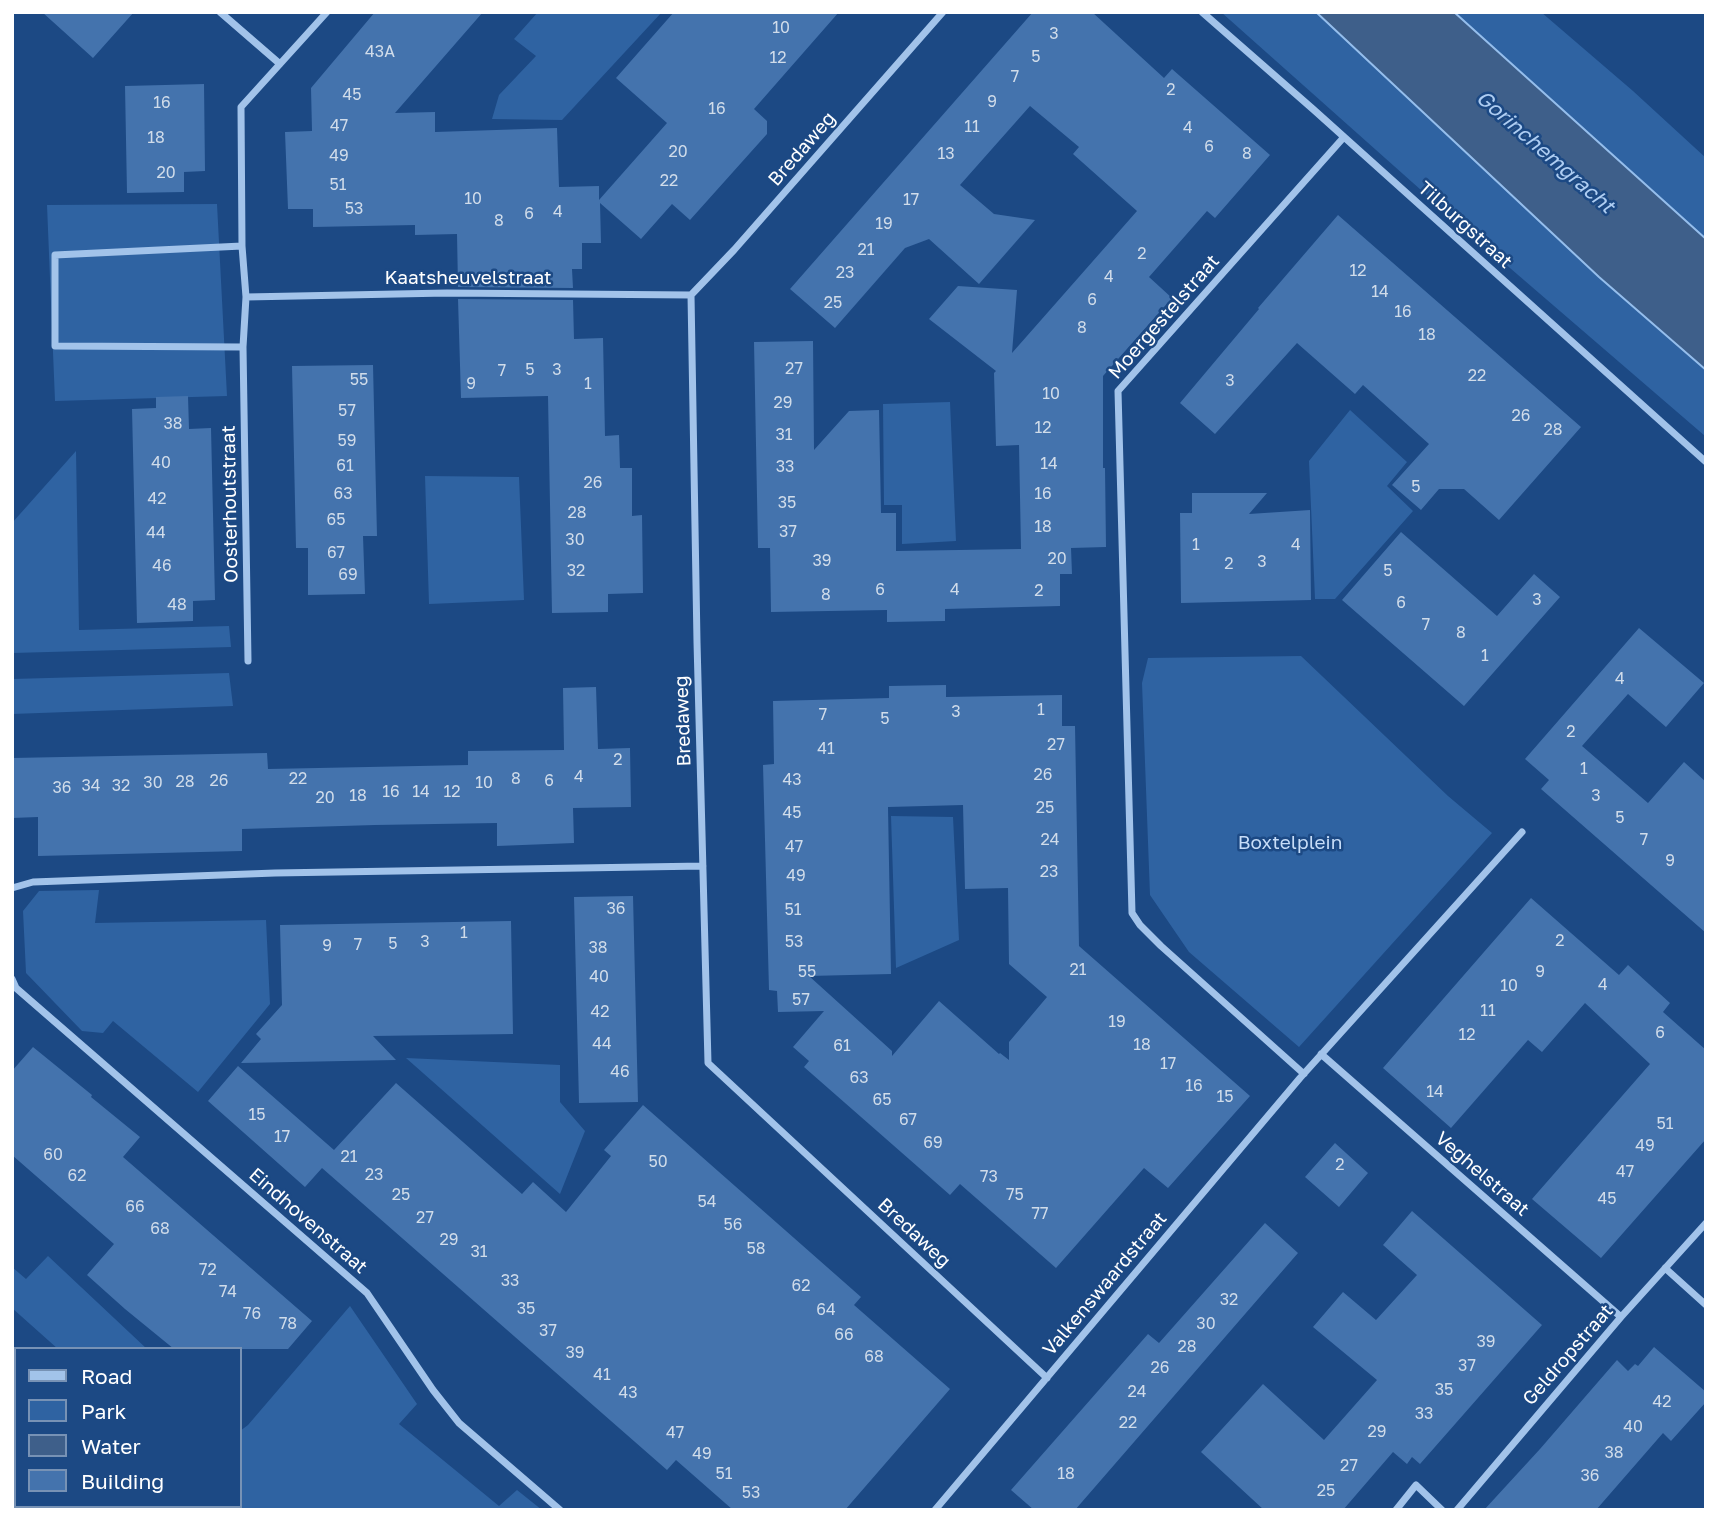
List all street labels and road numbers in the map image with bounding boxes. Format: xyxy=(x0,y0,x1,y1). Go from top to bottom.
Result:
street label: Bredaweg xyxy=(764,107,840,191)
street label: Tilburgstraat xyxy=(1413,177,1517,273)
street label: Moergestelstraat xyxy=(1104,250,1224,384)
street label: Kaatsheuvelstraat xyxy=(384,267,552,289)
street label: Oosterhoutstraat xyxy=(217,425,243,583)
street label: Bredaweg xyxy=(670,675,696,767)
street label: Veghelstraat xyxy=(1430,1127,1534,1221)
street label: Eindhovenstraat xyxy=(244,1163,372,1279)
street label: Bredaweg xyxy=(873,1194,955,1272)
street label: Valkenswaardstraat xyxy=(1038,1207,1172,1361)
street label: Geldropstraat xyxy=(1518,1300,1618,1410)

